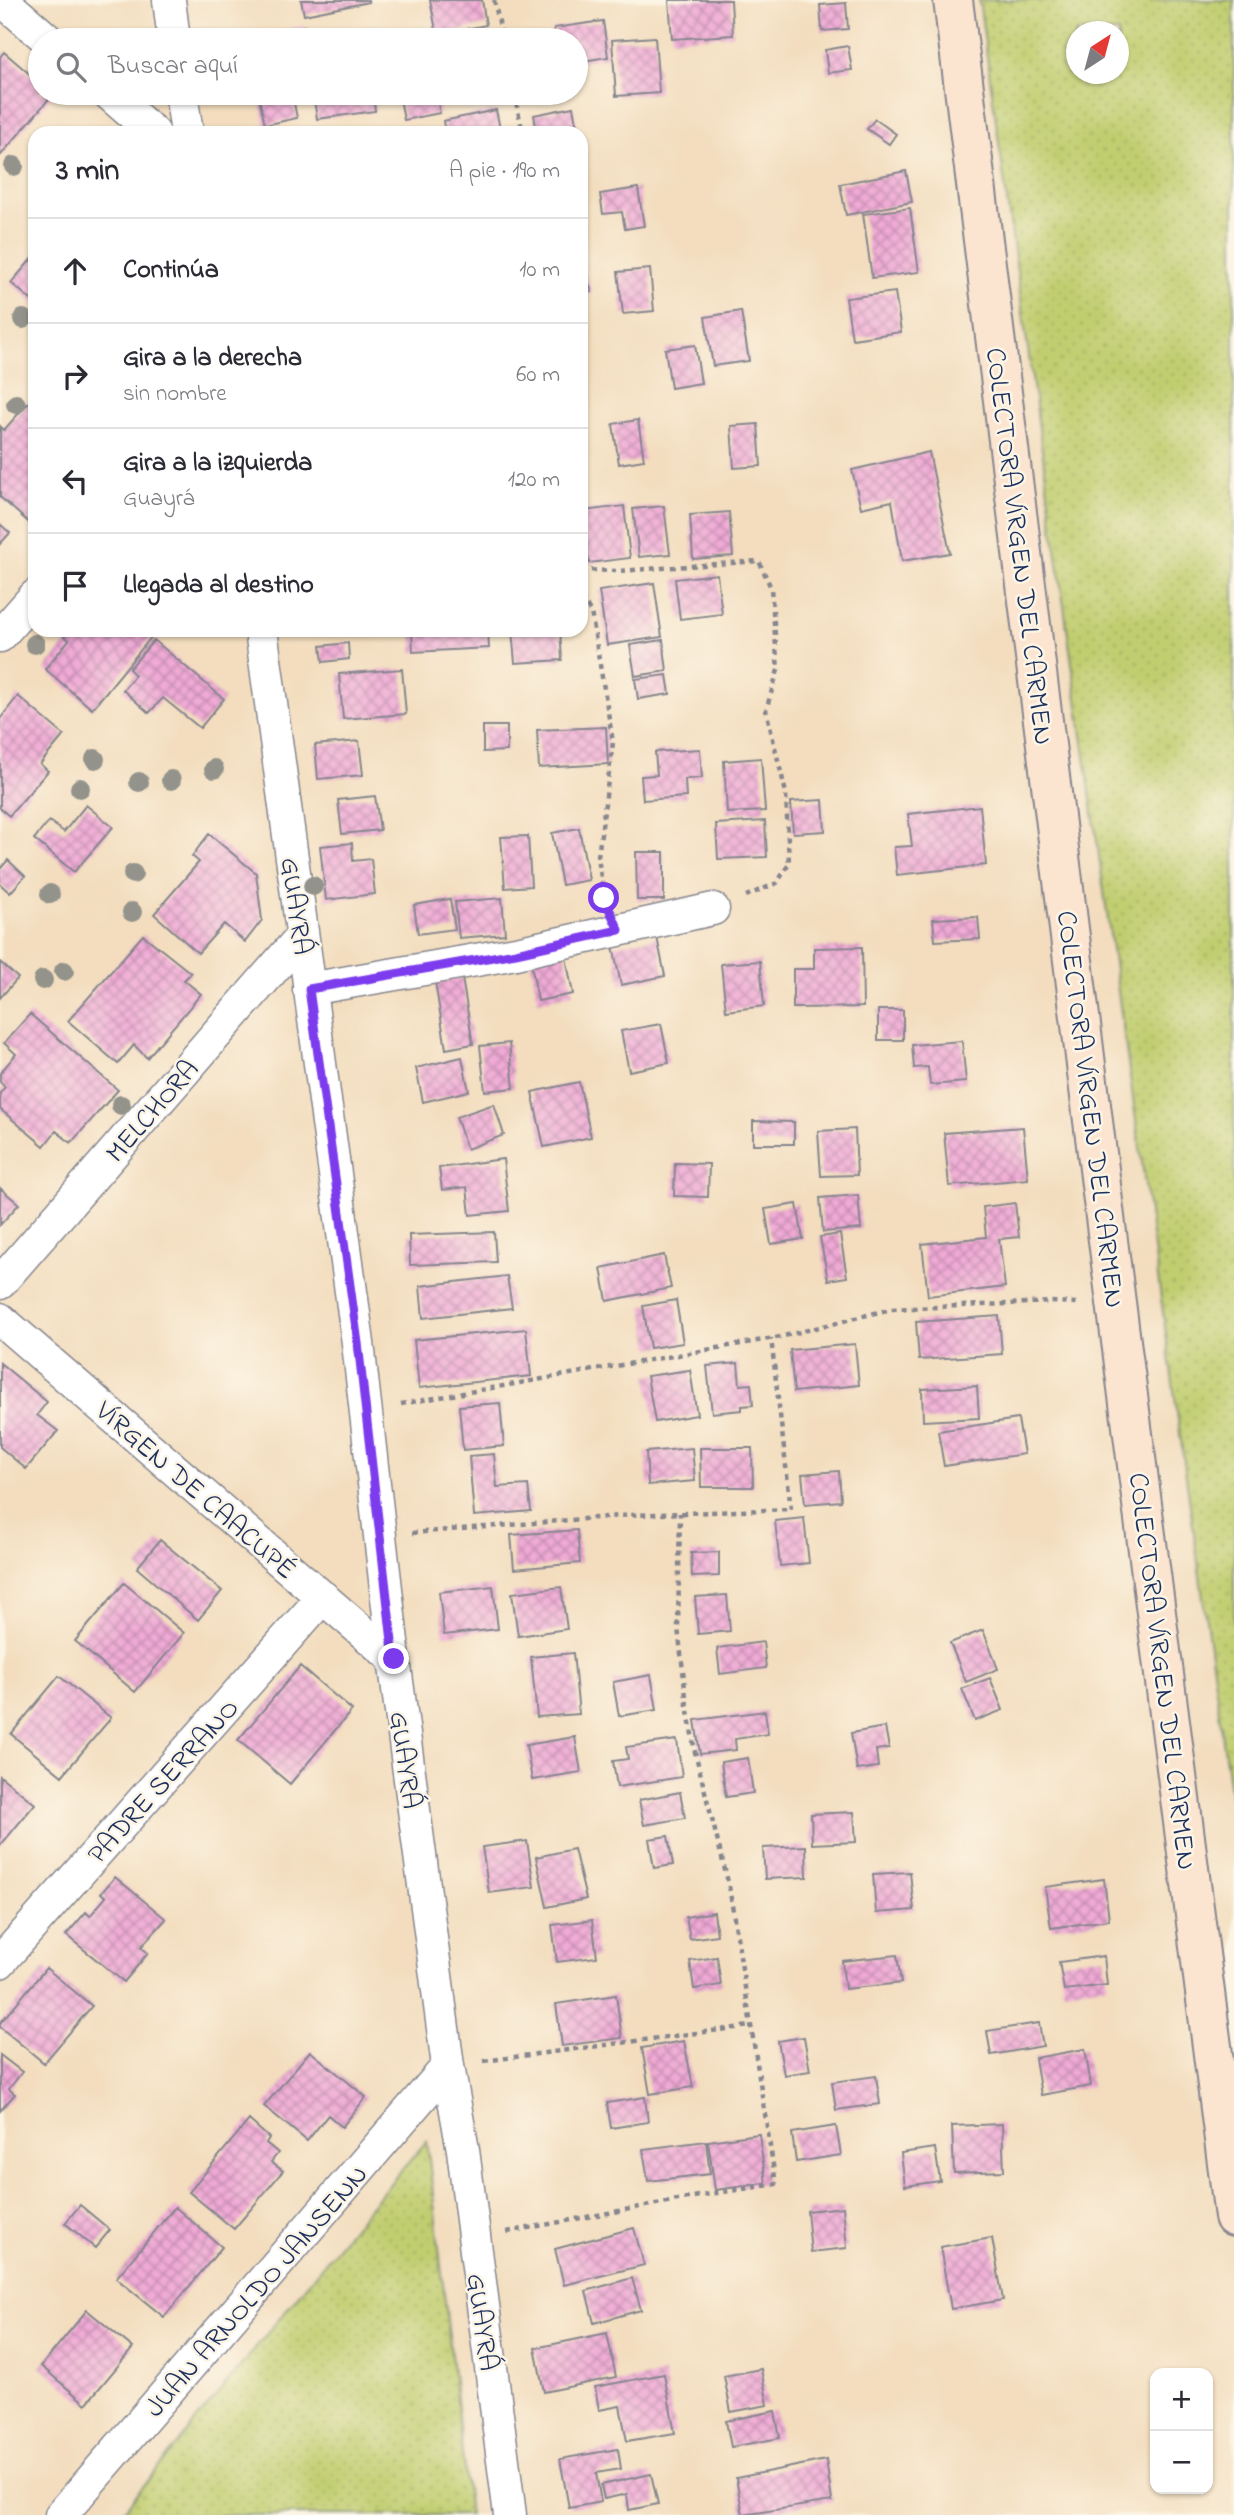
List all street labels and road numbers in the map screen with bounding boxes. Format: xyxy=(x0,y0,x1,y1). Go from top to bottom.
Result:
street label: COLECTORA VÍRGEN DEL CARMEN xyxy=(973,345,1062,747)
street label: GUAYRÁ xyxy=(267,855,322,958)
street label: COLECTORA VÍRGEN DEL CARMEN xyxy=(1044,908,1133,1310)
street label: MELCHORA xyxy=(97,1052,210,1173)
street label: VÍRGEN DE CAACUPÉ xyxy=(84,1392,304,1591)
street label: COLECTORA VÍRGEN DEL CARMEN xyxy=(1116,1470,1205,1872)
street label: PADRE SERRANO xyxy=(79,1690,250,1874)
street label: GUAYRÁ xyxy=(376,1709,431,1812)
street label: JUAN ARNOLDO JANSENN xyxy=(136,2157,379,2428)
street label: GUAYRÁ xyxy=(453,2271,508,2374)

